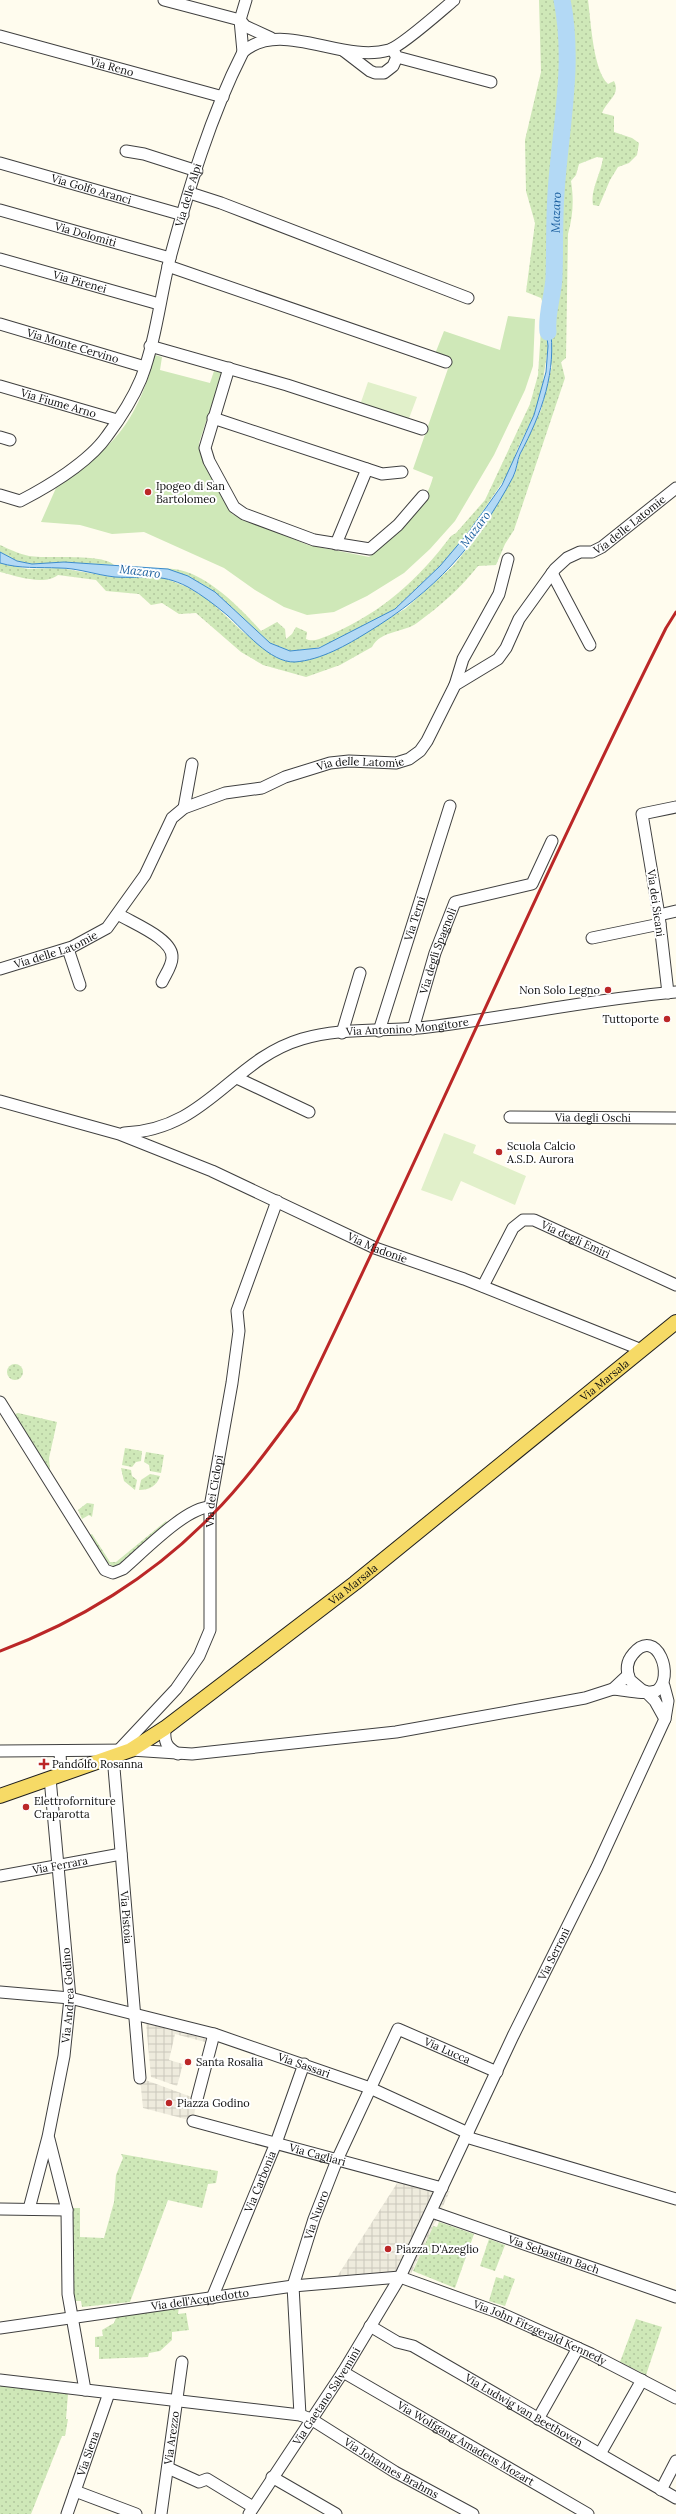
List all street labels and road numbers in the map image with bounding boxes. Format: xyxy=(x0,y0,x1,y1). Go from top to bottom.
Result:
street label: Via Reno xyxy=(88,54,135,79)
street label: Via delle Alpi xyxy=(172,161,204,229)
street label: Via Golfo Aranci xyxy=(49,171,133,207)
street label: Via Dolomiti xyxy=(52,219,118,250)
street label: Via Pirenei xyxy=(51,267,108,296)
street label: Via Monte Cervino xyxy=(24,325,120,366)
street label: Via Fiume Arno xyxy=(18,385,98,421)
street label: Via delle Latomie xyxy=(590,492,668,558)
street label: Via delle Latomie xyxy=(314,754,406,774)
street label: Via dei Sicani xyxy=(644,867,668,938)
street label: Via Terni xyxy=(401,895,428,943)
street label: Via degli Spagnoli xyxy=(416,906,459,997)
street label: Via delle Latomie xyxy=(11,928,100,972)
street label: Via Antonino Mongitore xyxy=(345,1015,470,1038)
street label: Via degli Oschi xyxy=(554,1110,631,1125)
street label: Via degli Emiri xyxy=(538,1217,612,1261)
street label: Via Madonie xyxy=(344,1229,409,1266)
street label: Via Marsala xyxy=(577,1356,632,1405)
street label: Via dei Ciclopi xyxy=(203,1454,226,1528)
street label: Via Marsala xyxy=(325,1560,381,1608)
street label: Via Ferrara xyxy=(30,1853,89,1877)
street label: Via Pistoia xyxy=(117,1889,136,1945)
street label: Via Serroni xyxy=(535,1925,573,1983)
street label: Via Andrea Godino xyxy=(58,1947,77,2045)
street label: Via Lucca xyxy=(421,2034,473,2067)
street label: Via Sassari xyxy=(275,2049,332,2081)
street label: Via Cagliari xyxy=(287,2140,347,2169)
street label: Via Carbonia xyxy=(241,2148,279,2215)
street label: Via Nuoro xyxy=(301,2188,331,2242)
street label: Via Sebastian Bach xyxy=(505,2232,602,2277)
street label: Via dell'Acquedotto xyxy=(149,2285,250,2313)
street label: Via John Fitzgerald Kennedy xyxy=(470,2297,609,2368)
street label: Via Gaetano Salvemini xyxy=(289,2345,363,2449)
street label: Via Ludwig van Beethoven xyxy=(462,2370,586,2450)
street label: Via Wolfgang Amadeus Mozart xyxy=(394,2397,538,2489)
street label: Via Arezzo xyxy=(161,2410,182,2466)
street label: Via Siena xyxy=(73,2429,102,2479)
street label: Via Johannes Brahms xyxy=(341,2434,441,2501)

